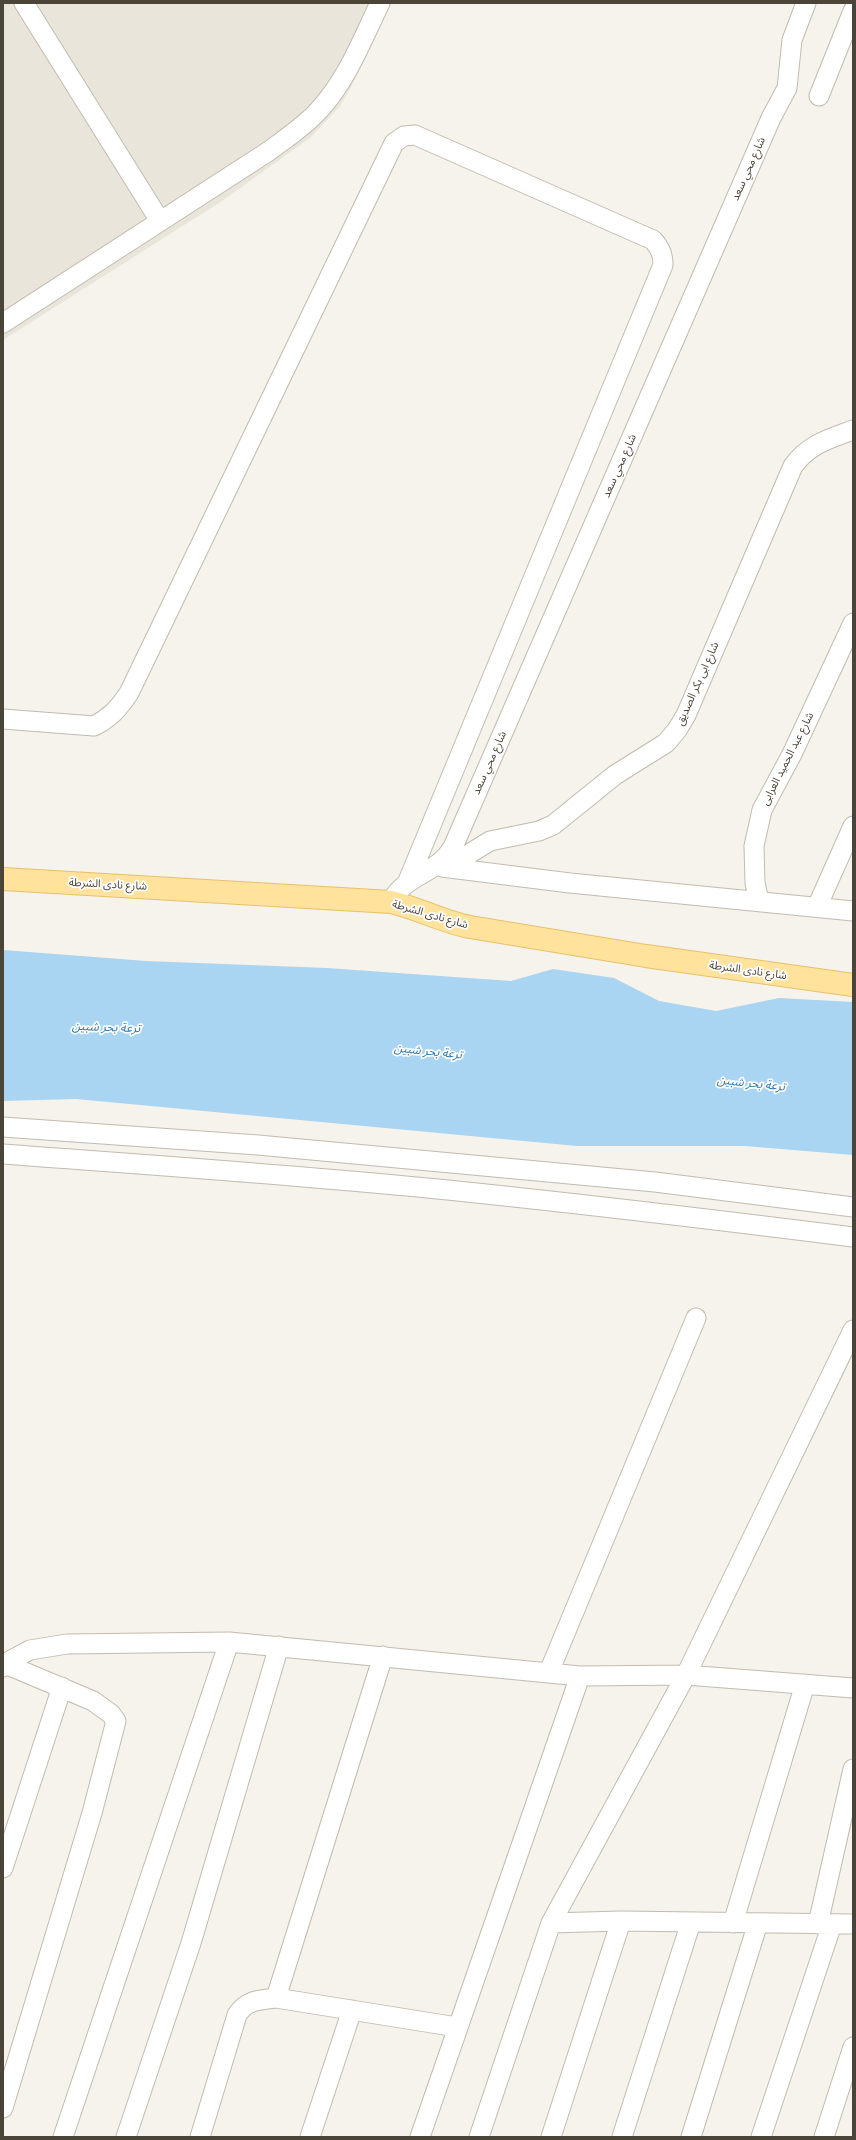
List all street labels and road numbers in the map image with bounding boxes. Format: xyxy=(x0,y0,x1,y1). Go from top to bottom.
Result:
street label: شارع محي سعد xyxy=(729,135,769,203)
street label: شارع محي سعد xyxy=(600,432,640,500)
street label: شارع ابى بكر الصديق xyxy=(674,640,722,728)
street label: شارع عبد الحميد العرابى xyxy=(759,710,817,808)
street label: شارع محي سعد xyxy=(470,729,510,797)
street label: شارع نادى الشرطة xyxy=(69,876,147,894)
street label: شارع نادى الشرطة xyxy=(391,898,469,932)
street label: شارع نادى الشرطة xyxy=(708,959,788,983)

